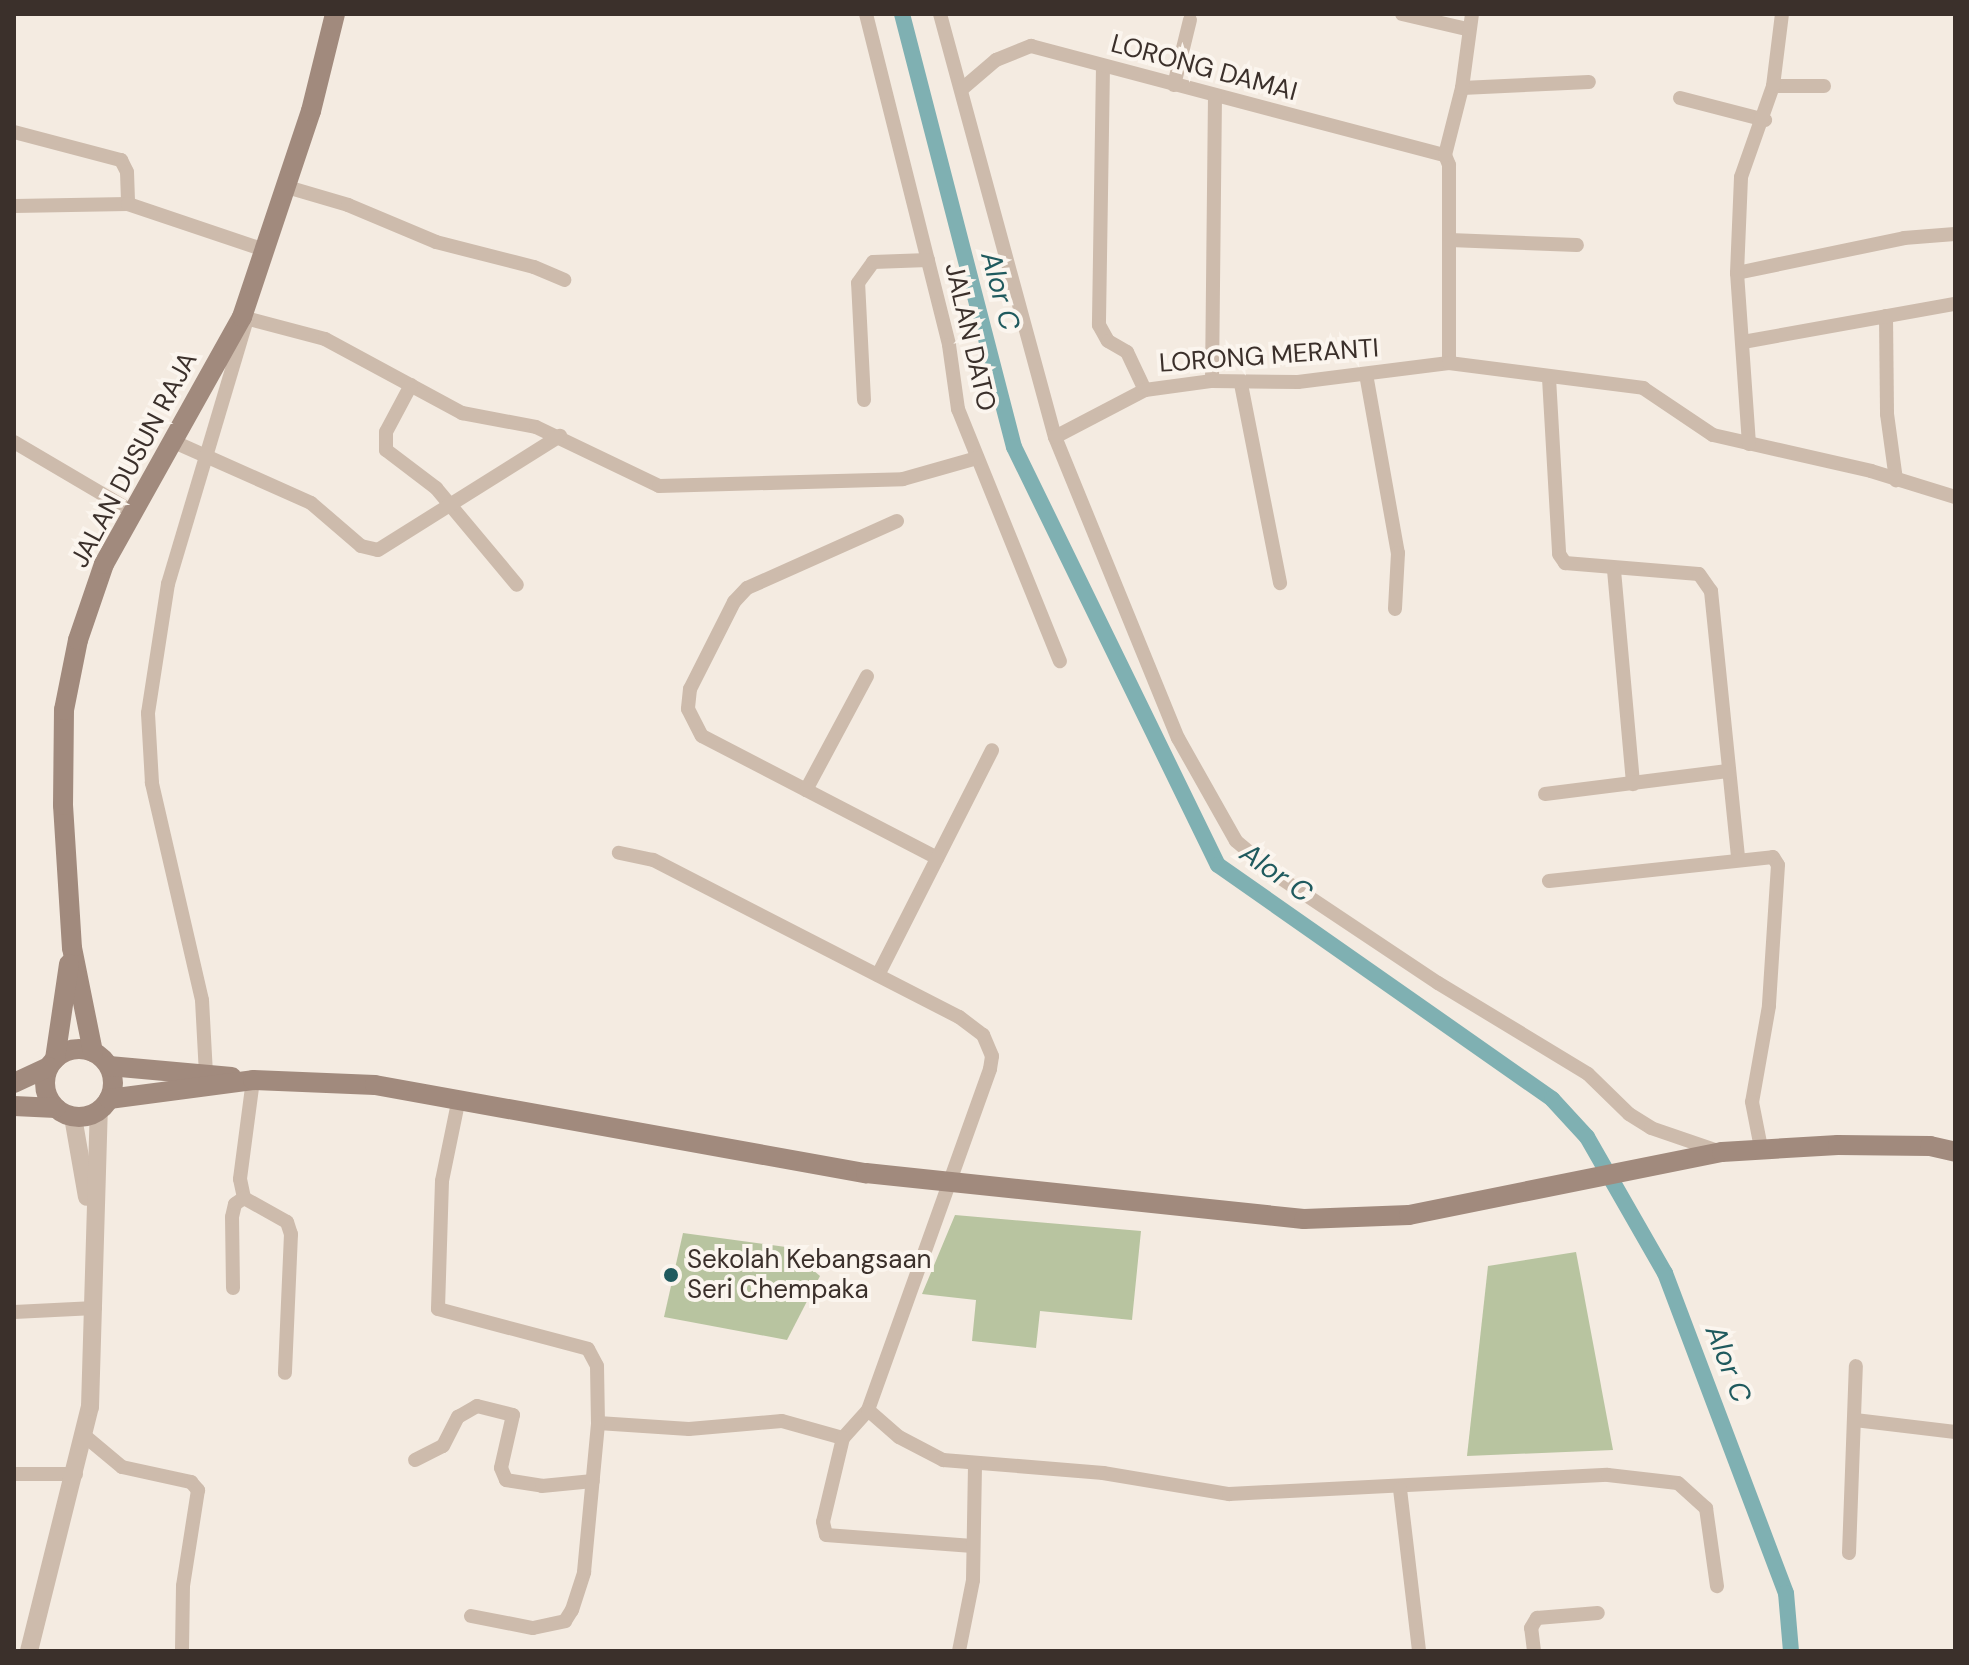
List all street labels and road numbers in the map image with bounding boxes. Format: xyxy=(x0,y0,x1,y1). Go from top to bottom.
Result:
street label: LORONG DAMAI xyxy=(1108,28,1300,108)
street label: JALAN DATO xyxy=(938,260,1002,414)
street label: LORONG MERANTI xyxy=(1158,333,1380,379)
street label: JALAN DUSUN RAJA xyxy=(64,347,204,573)

